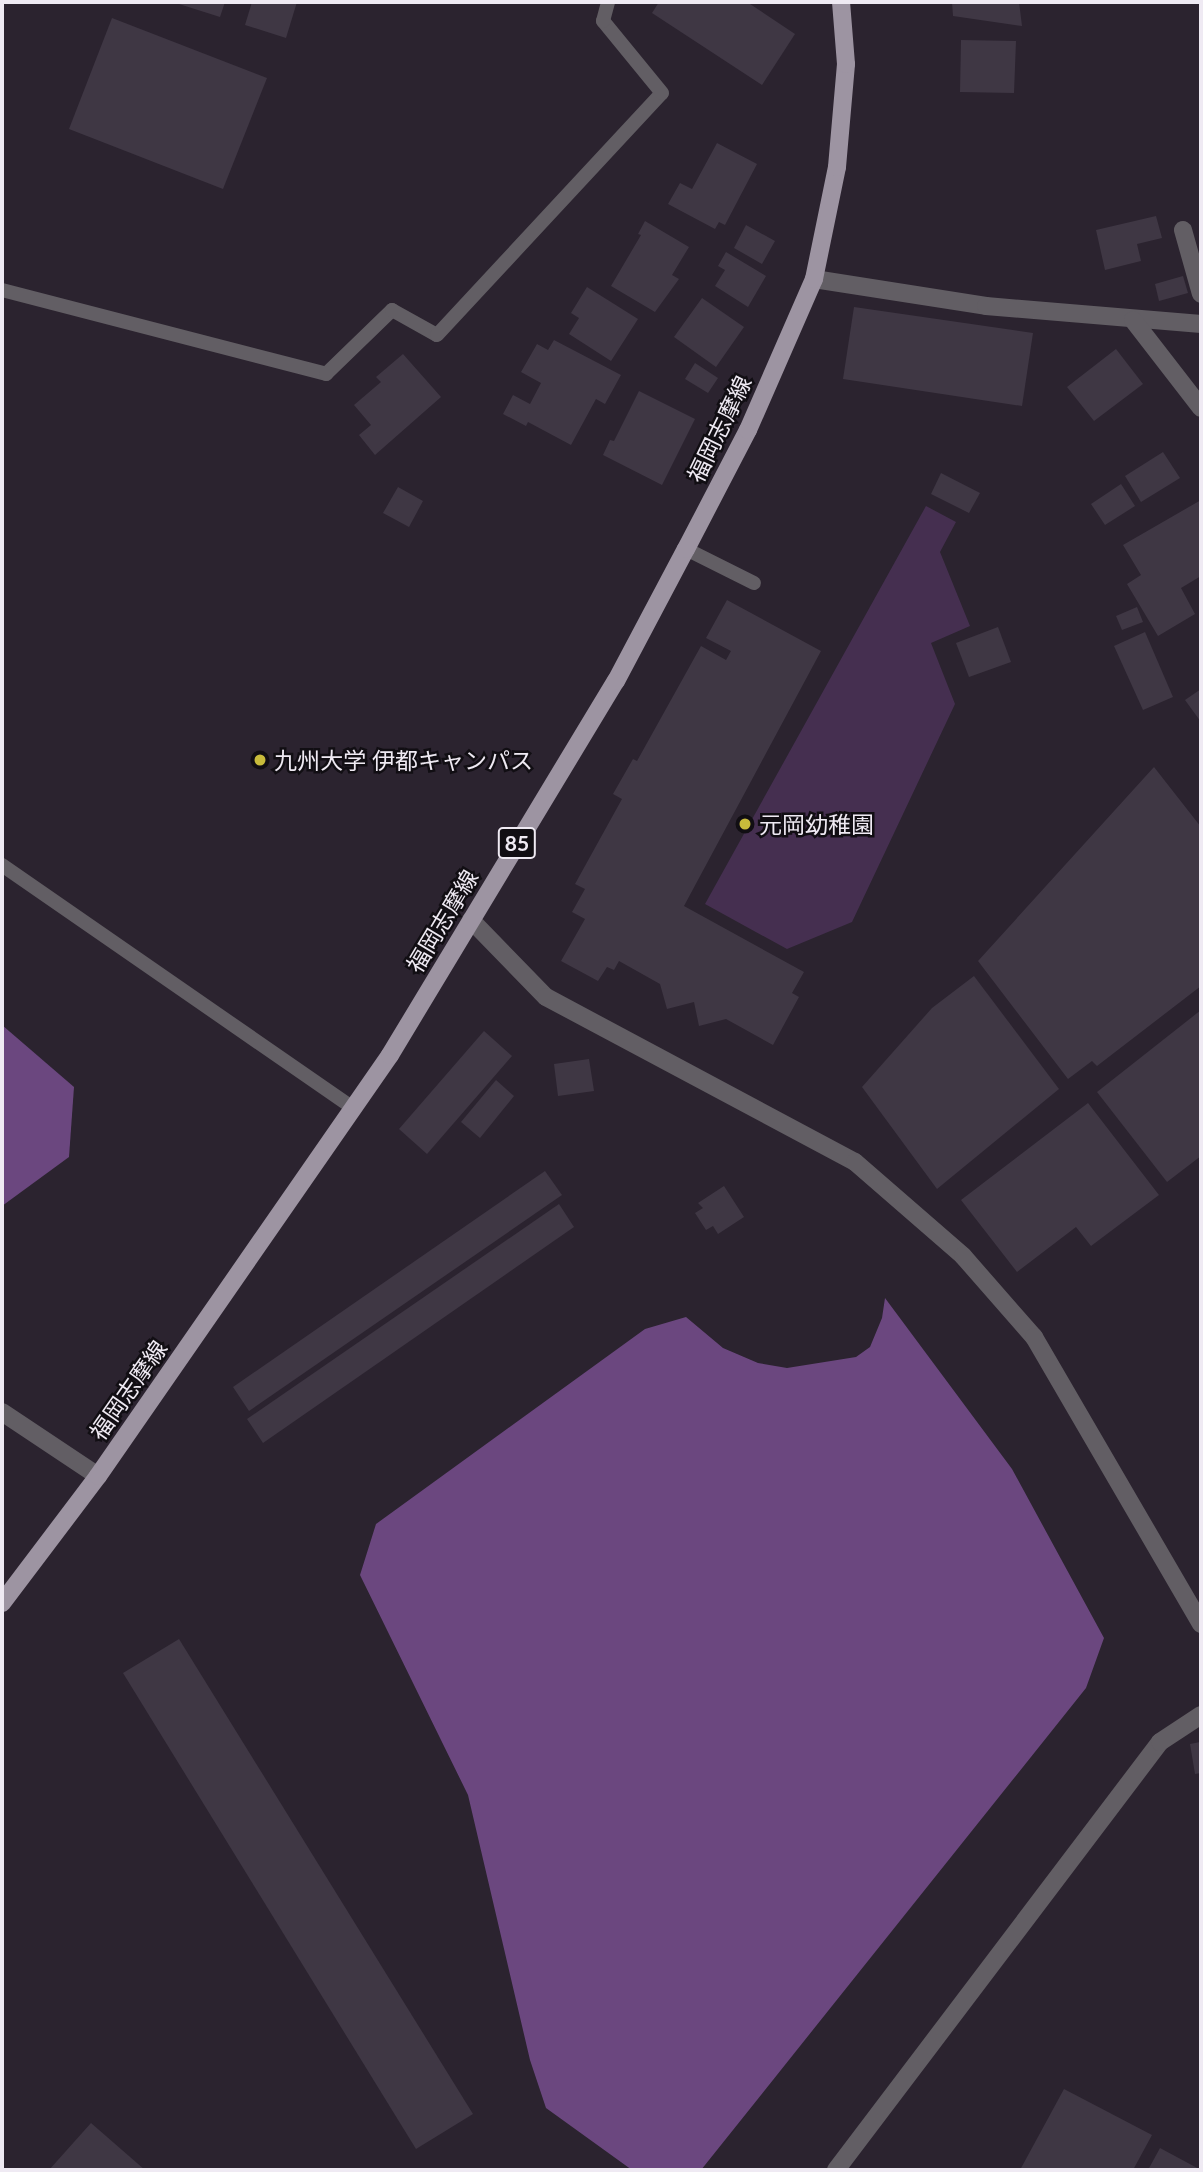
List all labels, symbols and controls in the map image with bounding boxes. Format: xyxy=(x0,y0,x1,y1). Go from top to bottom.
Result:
street label: 福岡志摩線 xyxy=(681,371,757,487)
place label: 九州大学 伊都キャンパス xyxy=(274,746,533,774)
marker: 九州大学 伊都キャンパス xyxy=(252,752,268,768)
place label: 元岡幼稚園 xyxy=(759,810,874,838)
marker: 元岡幼稚園 xyxy=(737,816,753,832)
road number: 85 xyxy=(498,826,536,860)
street label: 福岡志摩線 xyxy=(401,865,483,977)
street label: 福岡志摩線 xyxy=(84,1335,172,1445)

